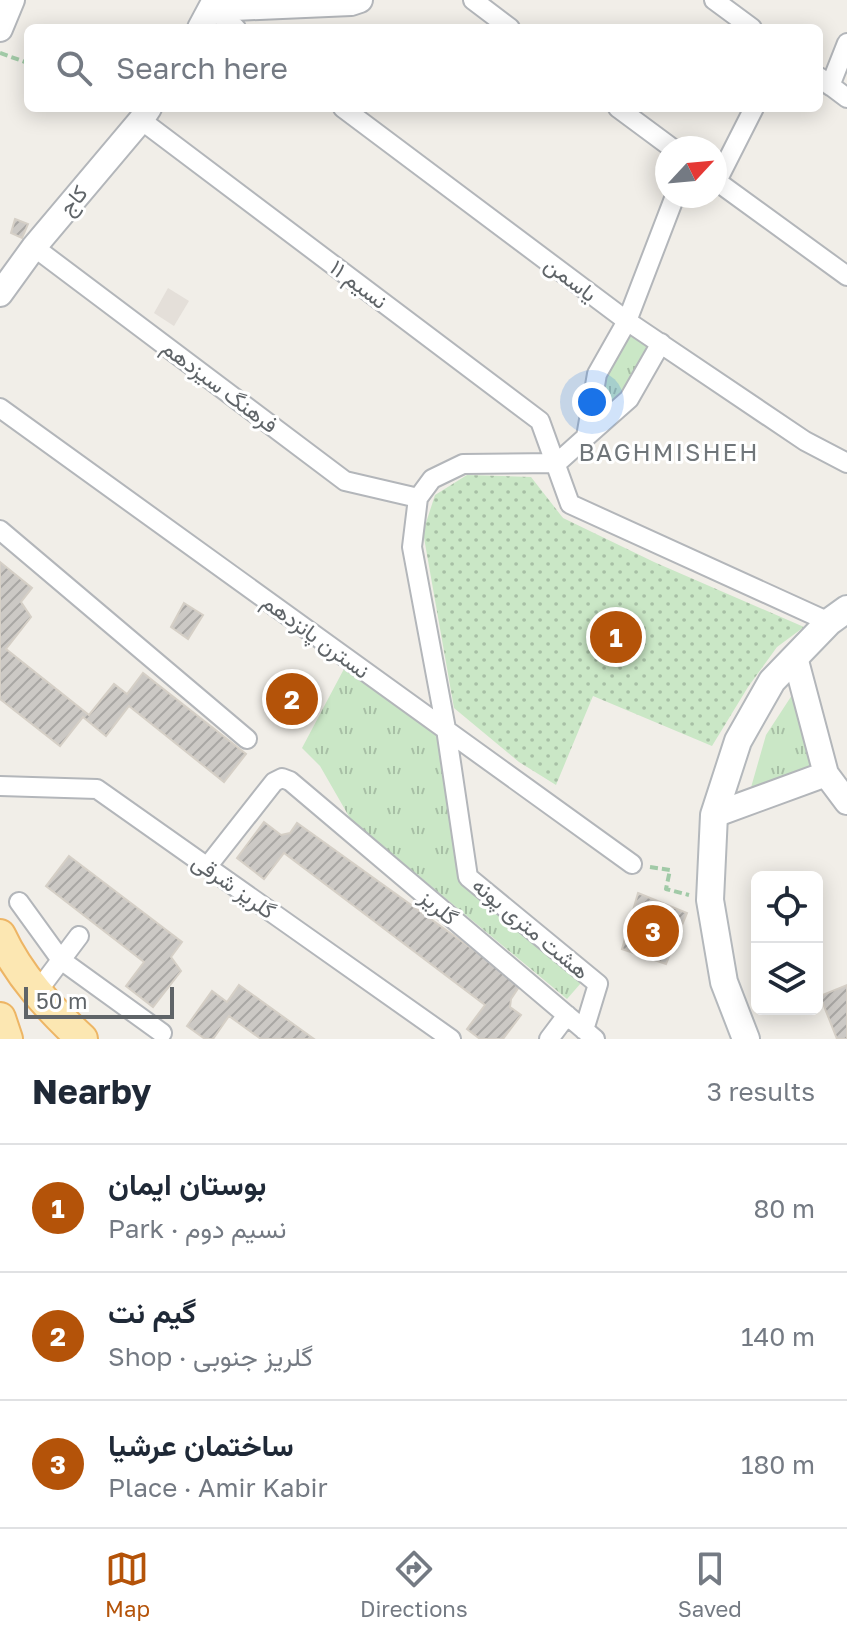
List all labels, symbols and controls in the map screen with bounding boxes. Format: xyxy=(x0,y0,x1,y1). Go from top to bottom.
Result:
search box xyxy=(24,24,823,112)
icon: search xyxy=(52,46,96,90)
text: Search here xyxy=(116,50,288,86)
north arrow xyxy=(655,136,727,208)
street label: کاج xyxy=(53,179,94,221)
street label: یاسمن xyxy=(539,250,603,308)
street label: نسیم ۱۱ xyxy=(324,253,393,316)
street label: فرهنگ سیزدهم xyxy=(156,333,284,440)
your location xyxy=(572,382,612,422)
district label: BAGHMISHEH xyxy=(578,437,760,466)
street label: نسترن پانزدهم xyxy=(256,588,375,685)
pin: 1 xyxy=(590,607,642,667)
pin: 2 xyxy=(266,669,318,729)
street label: گلریز شرقی xyxy=(187,847,281,925)
street label: هشت متری پونه xyxy=(466,871,595,986)
map controls xyxy=(751,871,823,1015)
button: locate xyxy=(751,871,823,943)
street label: گلریز xyxy=(413,882,464,931)
pin: 3 xyxy=(627,901,679,961)
button: layers xyxy=(751,943,823,1015)
scale bar xyxy=(24,983,174,1019)
text: 50 m xyxy=(36,987,87,1014)
text: Nearby xyxy=(32,1071,152,1111)
text: 3 results xyxy=(707,1076,815,1107)
text: بوستان ایمان xyxy=(108,1166,266,1202)
text: 1 xyxy=(51,1193,65,1224)
text: 80 m xyxy=(754,1193,815,1224)
text: Park · نسیم دوم xyxy=(108,1213,286,1244)
text: گیم نت xyxy=(108,1294,196,1330)
text: 2 xyxy=(50,1321,66,1352)
text: 140 m xyxy=(741,1321,815,1352)
text: Shop · گلریز جنوبی xyxy=(108,1341,313,1372)
text: ساختمان عرشیا xyxy=(108,1427,294,1463)
text: 3 xyxy=(50,1449,66,1480)
text: 180 m xyxy=(741,1449,815,1480)
text: Place · Amir Kabir xyxy=(108,1472,328,1503)
tab: Map xyxy=(105,1547,150,1622)
tab: Directions xyxy=(360,1547,468,1622)
tab: Saved xyxy=(678,1547,742,1622)

